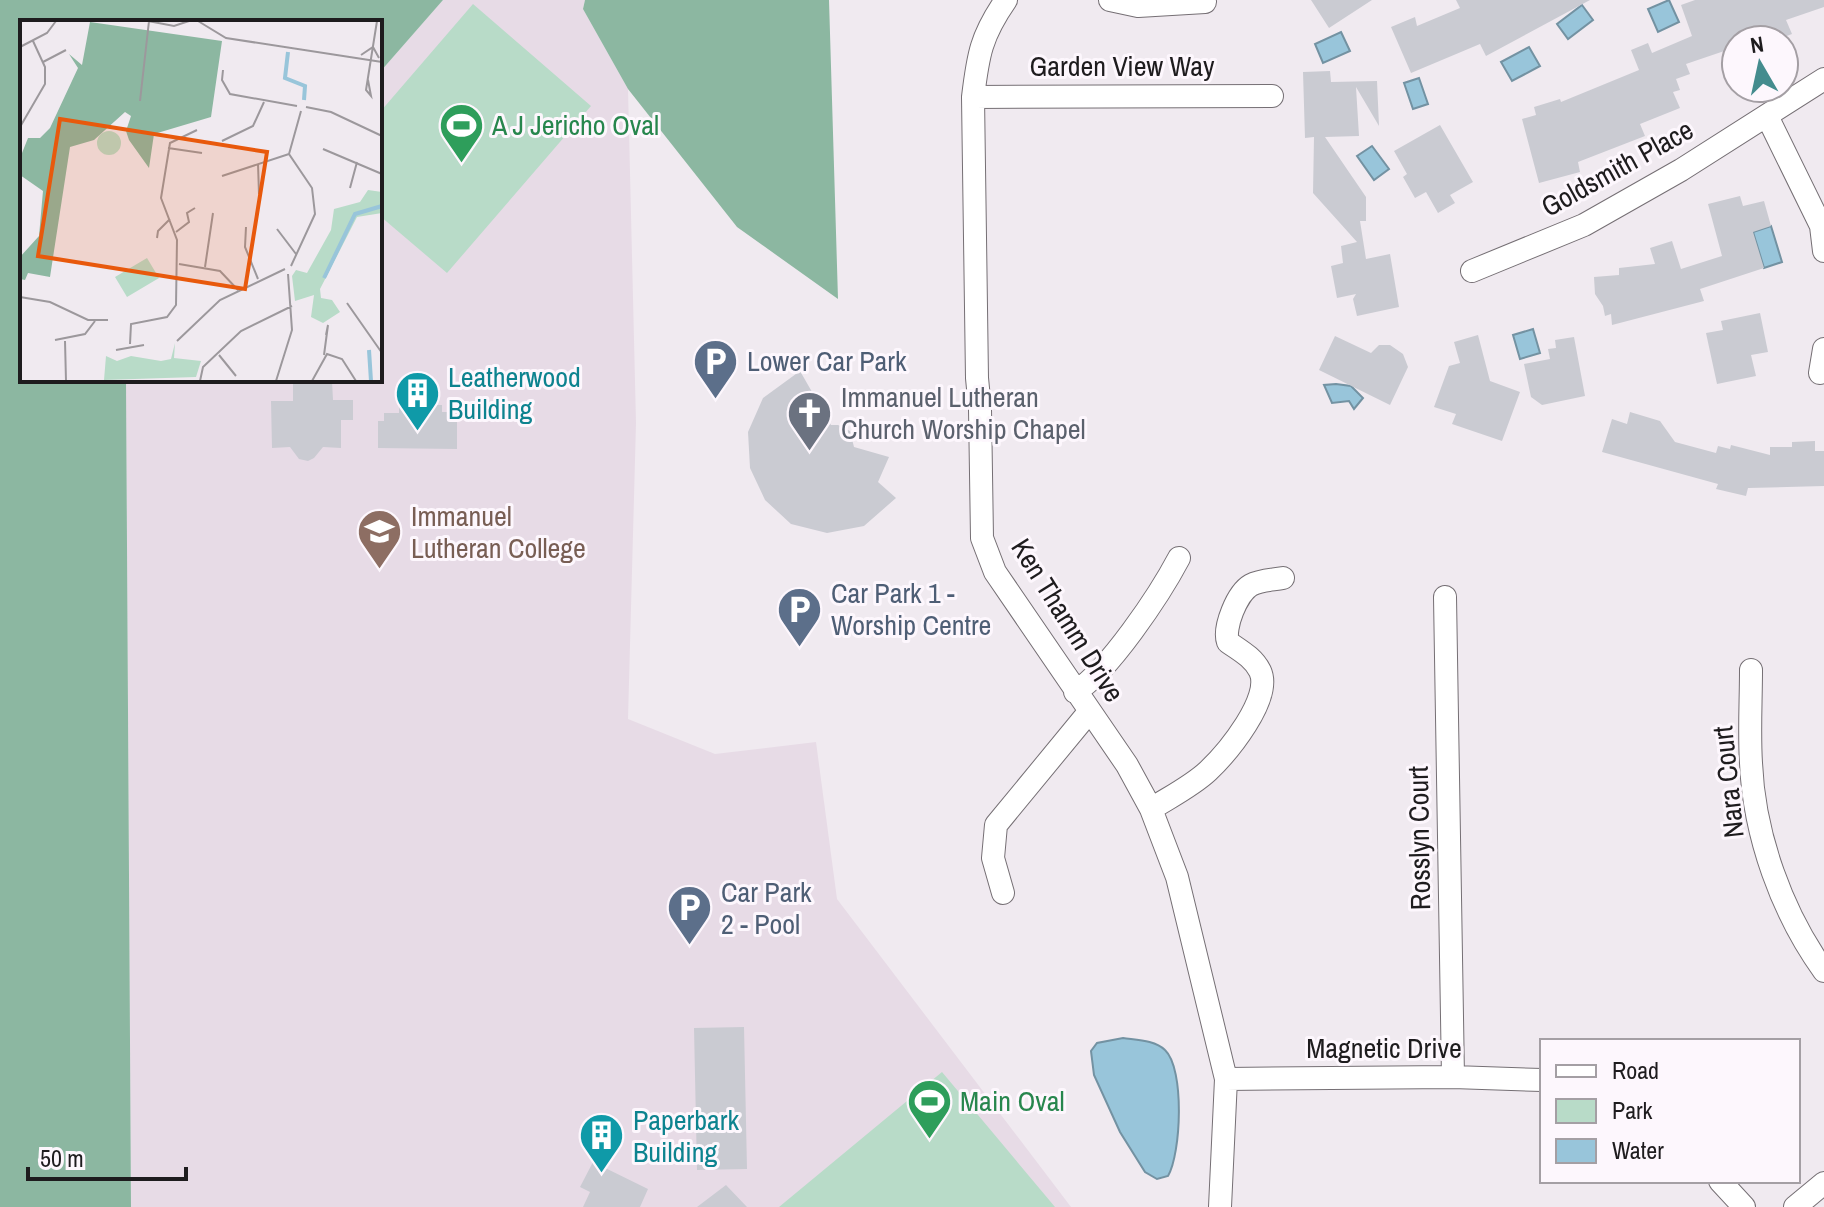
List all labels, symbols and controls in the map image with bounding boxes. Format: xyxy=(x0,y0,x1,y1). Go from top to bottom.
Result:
inset map xyxy=(20,20,382,382)
north arrow xyxy=(1720,24,1800,104)
text: N xyxy=(1748,28,1766,60)
street label: Garden View Way xyxy=(1029,47,1215,85)
sports icon: A J Jericho Oval xyxy=(437,101,485,164)
place label: A J Jericho Oval xyxy=(491,106,659,144)
street label: Goldsmith Place xyxy=(1534,111,1700,225)
parking icon: Lower Car Park xyxy=(692,337,740,400)
place label: Lower Car Park xyxy=(747,342,907,380)
place label: Leatherwood Building xyxy=(448,358,581,428)
building icon: Leatherwood Building xyxy=(393,369,441,432)
place label: Immanuel Lutheran Church Worship Chapel xyxy=(841,378,1086,448)
church icon: Immanuel Lutheran Church Worship Chapel xyxy=(786,389,834,452)
place label: Immanuel Lutheran College xyxy=(411,497,586,567)
school or university icon: Immanuel Lutheran College xyxy=(356,508,404,571)
street label: Ken Thamm Drive xyxy=(1003,531,1133,709)
place label: Car Park 1 - Worship Centre xyxy=(831,574,991,644)
parking icon: Car Park 1 - Worship Centre xyxy=(776,585,824,648)
street label: Nara Court xyxy=(1703,724,1753,840)
street label: Rosslyn Court xyxy=(1399,766,1439,910)
place label: Car Park 2 - Pool xyxy=(721,873,812,943)
parking icon: Car Park 2 - Pool xyxy=(666,884,714,947)
street label: Magnetic Drive xyxy=(1306,1029,1462,1067)
legend xyxy=(1540,1039,1800,1183)
text: Road xyxy=(1612,1054,1659,1086)
sports icon: Main Oval xyxy=(905,1077,953,1140)
place label: Main Oval xyxy=(960,1082,1065,1120)
text: Park xyxy=(1612,1094,1653,1126)
place label: Paperbark Building xyxy=(633,1101,739,1171)
building icon: Paperbark Building xyxy=(578,1112,626,1175)
scale bar xyxy=(28,1131,186,1181)
text: Water xyxy=(1612,1134,1664,1166)
text: 50 m xyxy=(40,1142,84,1174)

